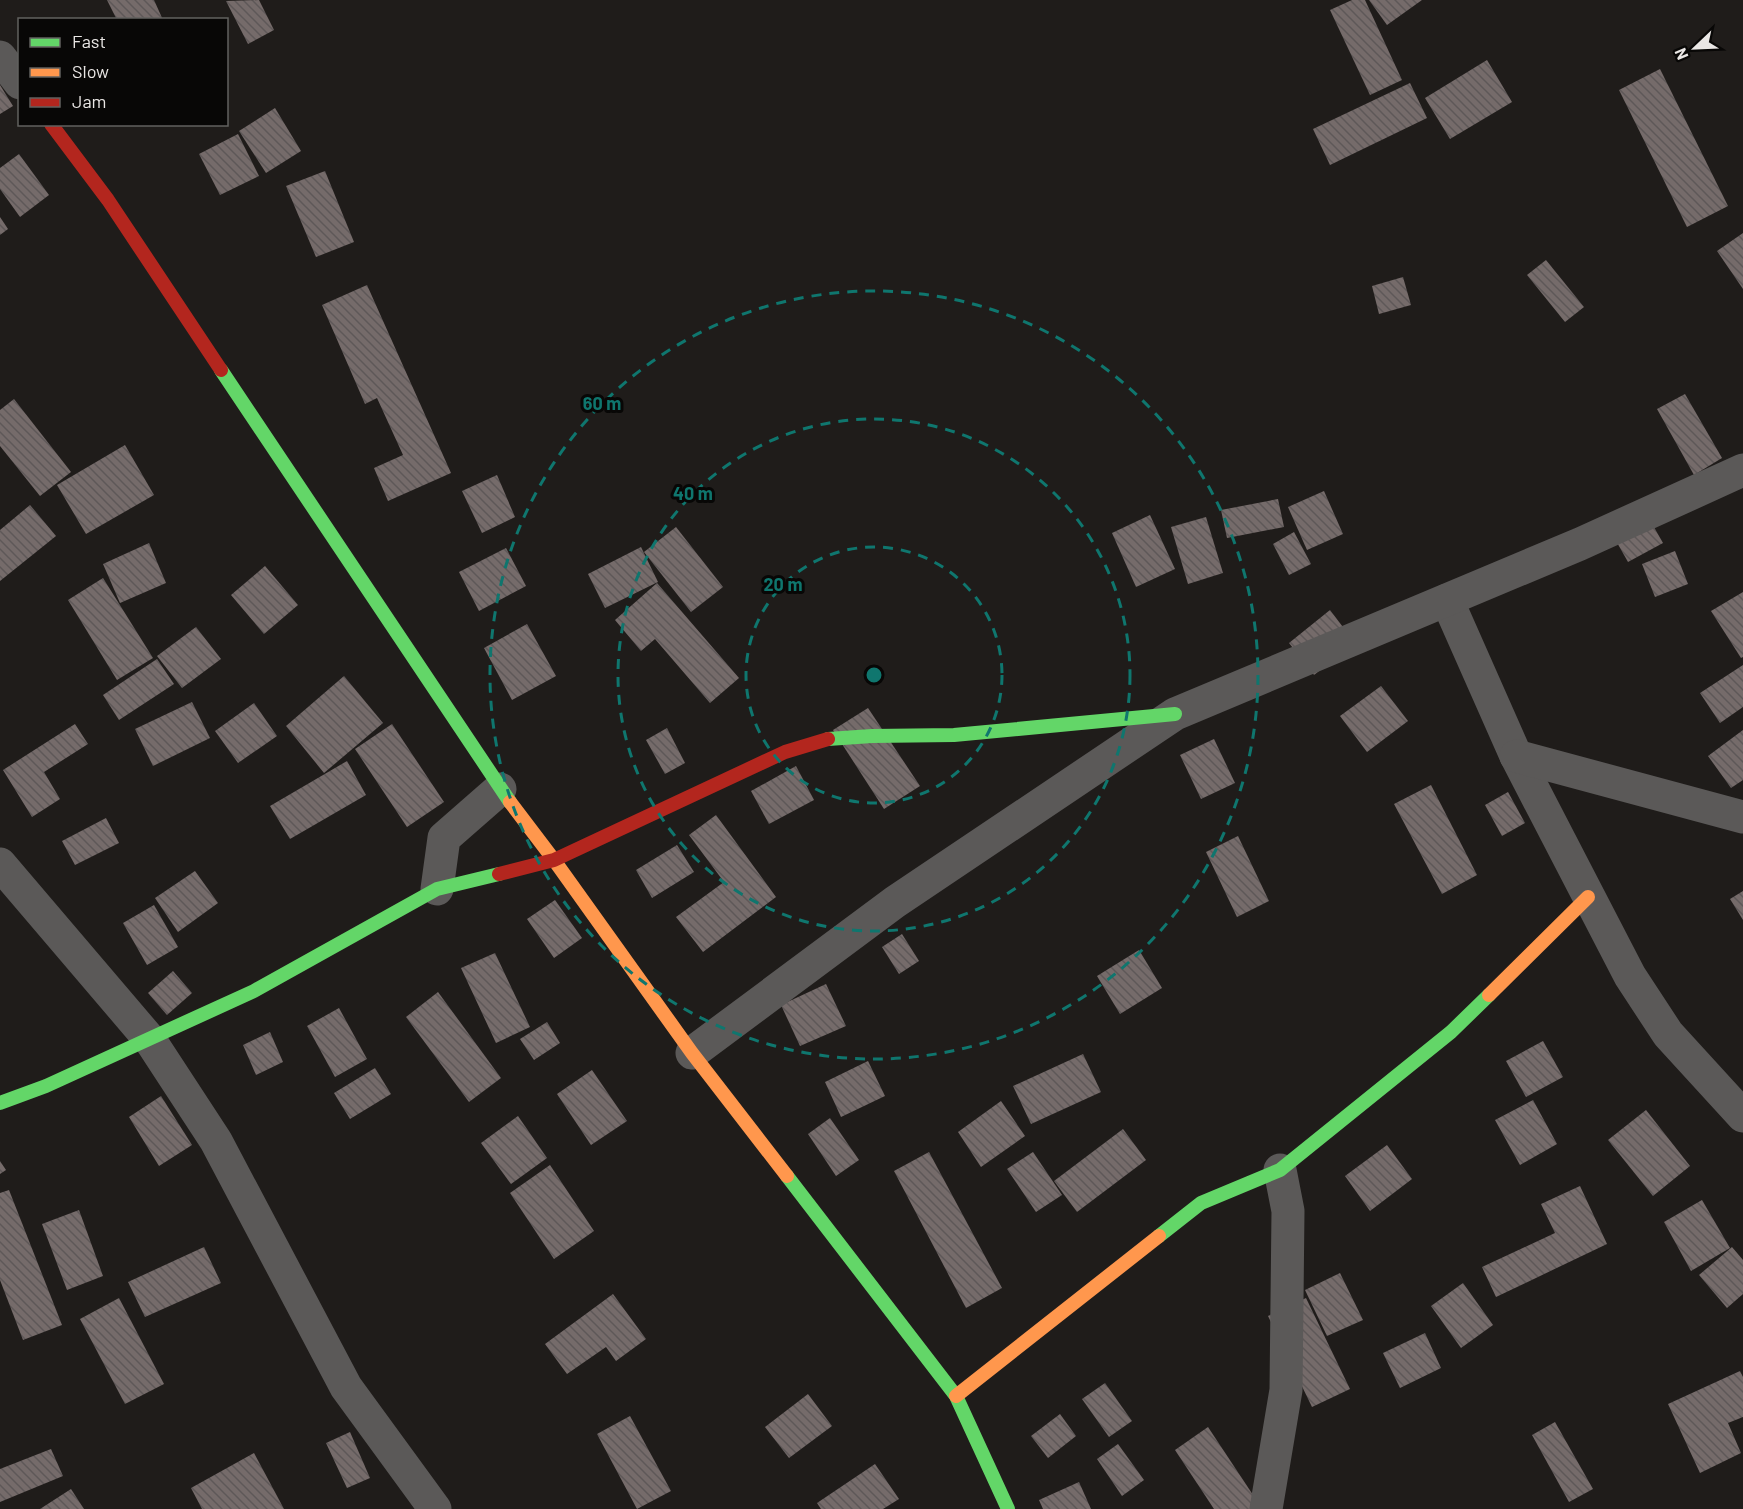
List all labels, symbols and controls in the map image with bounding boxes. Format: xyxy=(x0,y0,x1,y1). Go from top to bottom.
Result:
legend xyxy=(18,18,228,126)
north arrow xyxy=(1665,18,1725,78)
text: Fast xyxy=(72,30,106,52)
text: N xyxy=(1670,45,1692,63)
text: Slow xyxy=(72,60,109,82)
text: Jam xyxy=(72,90,106,112)
text: 60 m xyxy=(583,392,621,414)
text: 40 m xyxy=(673,482,713,504)
text: 20 m xyxy=(764,573,802,595)
centre of rings xyxy=(864,665,884,685)

